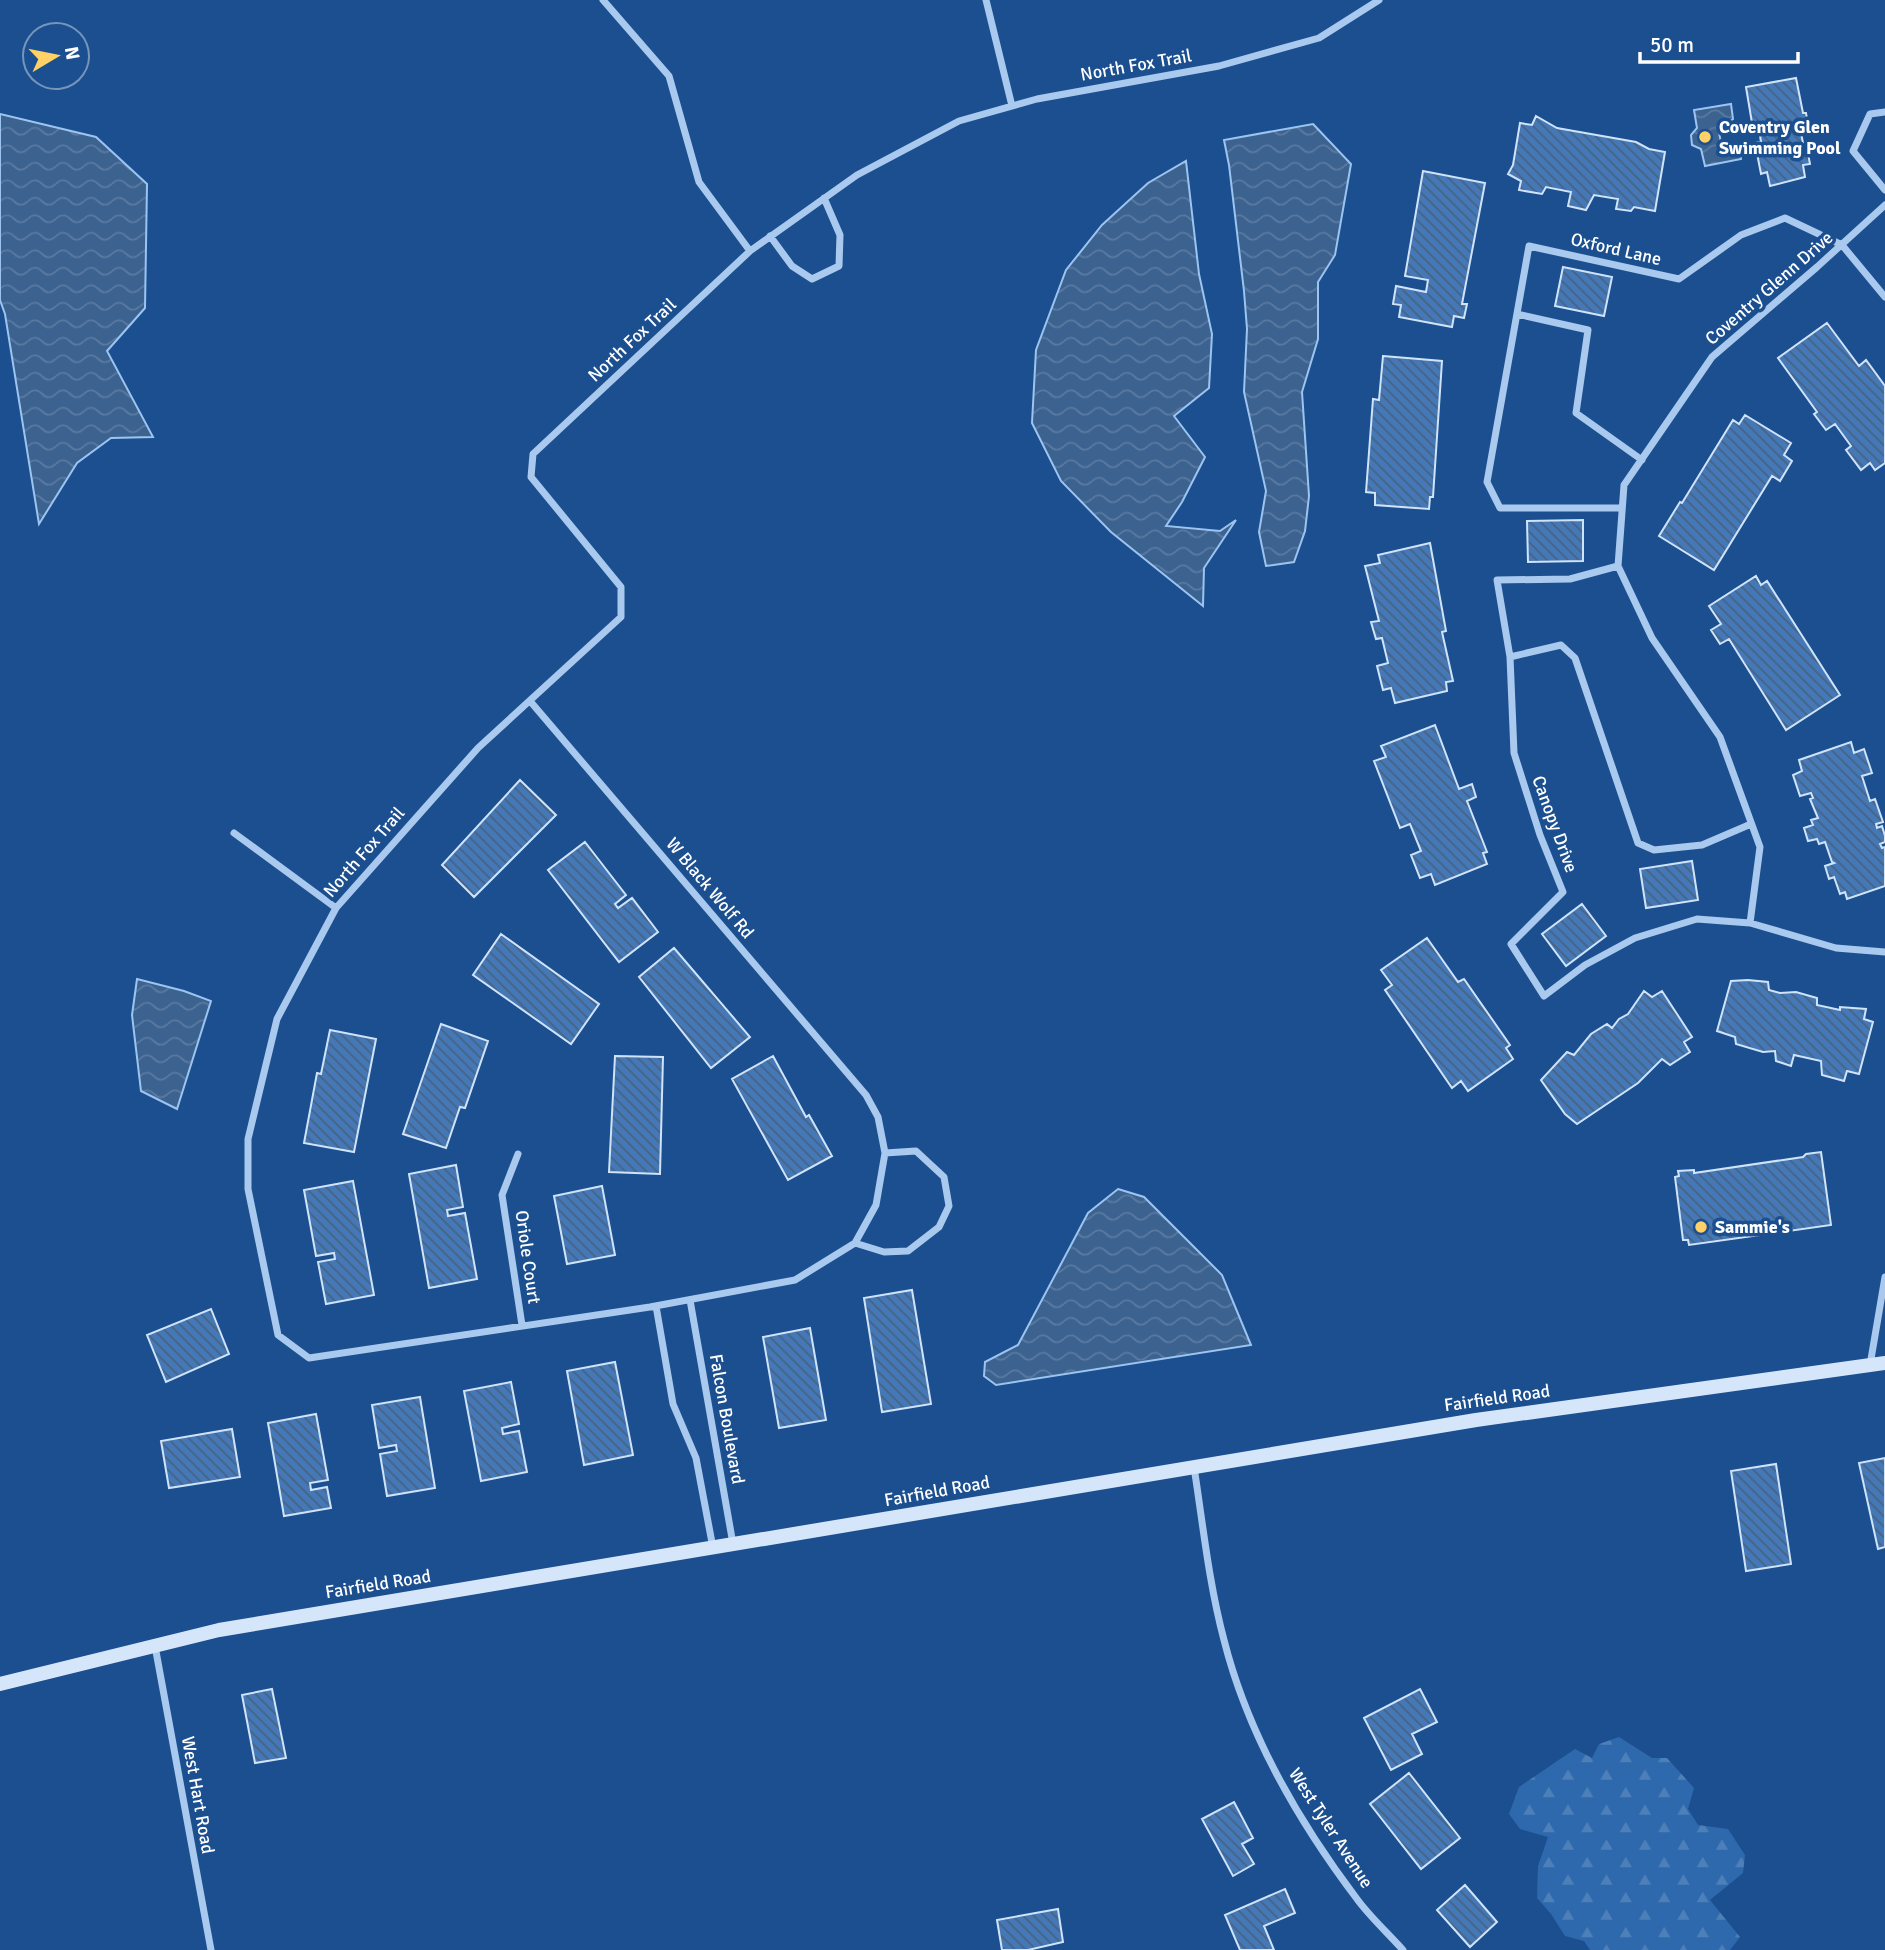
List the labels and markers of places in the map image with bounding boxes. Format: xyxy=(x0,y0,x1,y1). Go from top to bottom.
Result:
place label: Coventry Glen Swimming Pool xyxy=(1719,116,1841,159)
marker: Coventry Glen Swimming Pool xyxy=(1697,129,1713,145)
place label: Sammie's xyxy=(1715,1216,1790,1238)
marker: Sammie's xyxy=(1693,1219,1709,1235)

